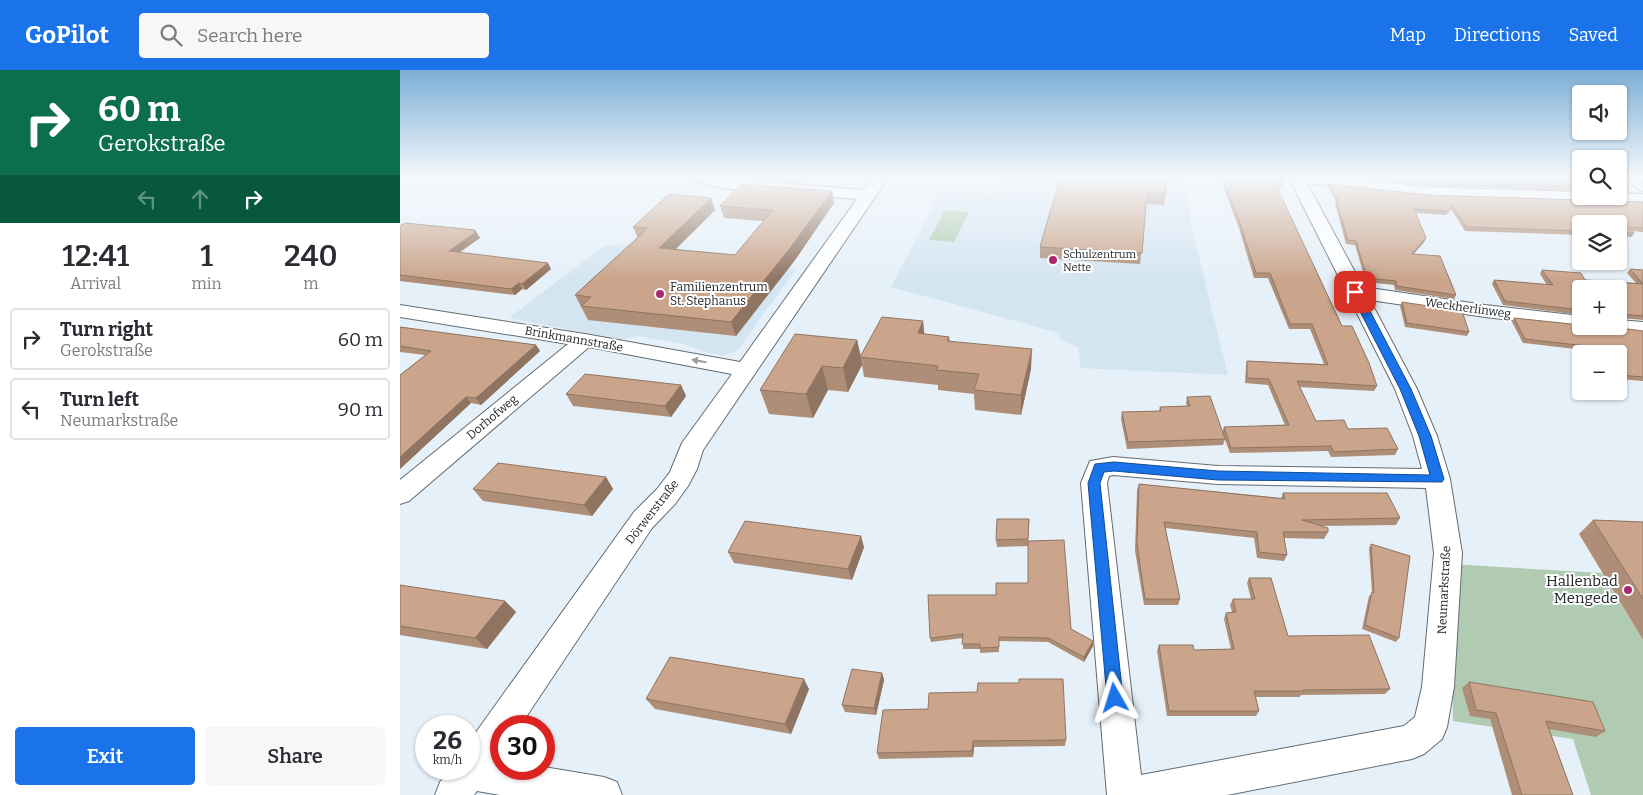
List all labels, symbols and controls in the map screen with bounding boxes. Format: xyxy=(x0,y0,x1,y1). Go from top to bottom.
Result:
search box xyxy=(139,13,489,58)
text: GoPilot xyxy=(25,21,109,49)
icon: search xyxy=(157,21,185,49)
text: Search here xyxy=(197,24,303,47)
text: Map xyxy=(1390,24,1426,46)
text: Directions xyxy=(1454,24,1541,46)
text: Saved xyxy=(1569,24,1618,46)
map controls xyxy=(1572,85,1627,400)
button: sound xyxy=(1572,85,1627,140)
text: 60 m xyxy=(98,88,181,130)
icon: right xyxy=(15,90,80,155)
text: Gerokstraße xyxy=(98,130,226,157)
button: search xyxy=(1572,150,1627,205)
icon: left xyxy=(133,185,161,213)
icon: ahead xyxy=(186,185,214,213)
icon: right xyxy=(239,185,267,213)
button: layers xyxy=(1572,215,1627,270)
text: 12:41 xyxy=(62,238,129,274)
text: 1 xyxy=(200,238,213,274)
text: 240 xyxy=(284,238,338,274)
place label: Schulzentrum Nette xyxy=(1063,248,1137,274)
marker: Schulzentrum Nette xyxy=(1047,254,1059,266)
pin xyxy=(1334,271,1376,313)
text: Arrival xyxy=(70,274,121,293)
text: min xyxy=(191,274,222,293)
text: m xyxy=(303,274,318,293)
icon: arrive xyxy=(1341,278,1369,306)
place label: Familienzentrum St. Stephanus xyxy=(670,280,768,308)
button: + xyxy=(1572,280,1627,335)
marker: Familienzentrum St. Stephanus xyxy=(654,288,666,300)
street label: Weckherlinweg xyxy=(1424,295,1512,321)
text: Turn right xyxy=(60,318,153,341)
street label: Brinkmannstraße xyxy=(524,323,624,355)
icon: right xyxy=(17,325,45,353)
text: 60 m xyxy=(338,328,383,351)
text: Gerokstraße xyxy=(60,341,153,360)
button: − xyxy=(1572,345,1627,400)
one-way arrow xyxy=(691,357,707,365)
text: Turn left xyxy=(60,388,139,411)
street label: Dorhofweg xyxy=(464,392,520,442)
icon: left xyxy=(17,395,45,423)
text: 90 m xyxy=(338,398,383,421)
text: Neumarkstraße xyxy=(60,411,178,430)
street label: Dörwerstraße xyxy=(623,477,681,547)
street label: Neumarkstraße xyxy=(1435,545,1453,635)
place label: Hallenbad Mengede xyxy=(1546,572,1618,607)
marker: Hallenbad Mengede xyxy=(1622,584,1634,596)
position arrow xyxy=(1088,671,1140,723)
speed limit sign: 30 xyxy=(490,715,555,780)
text: 26 xyxy=(433,726,462,756)
button: Exit xyxy=(15,727,195,785)
button: Share xyxy=(205,727,385,785)
text: km/h xyxy=(433,753,462,767)

